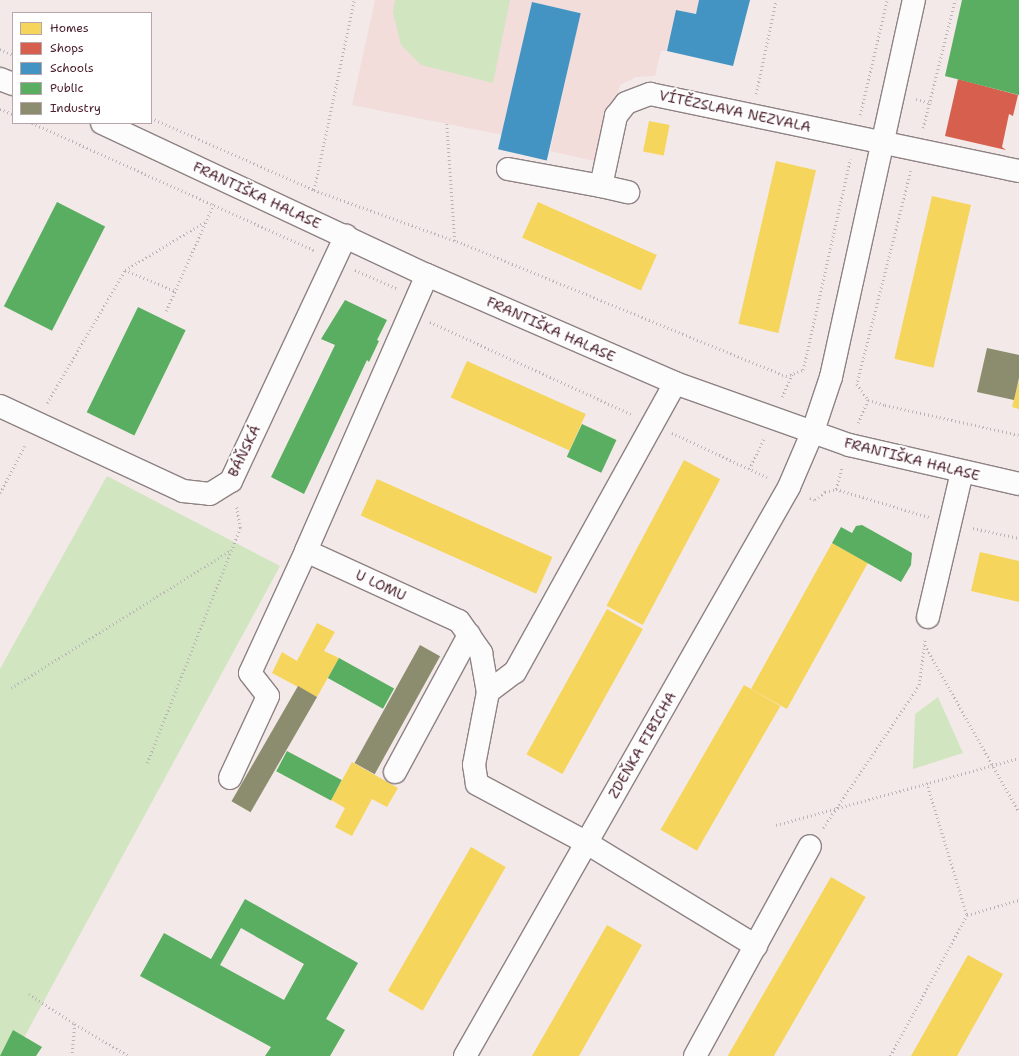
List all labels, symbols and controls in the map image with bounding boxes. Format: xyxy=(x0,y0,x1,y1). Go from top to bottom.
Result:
legend xyxy=(12,12,152,124)
text: Homes xyxy=(50,20,89,36)
text: Shops xyxy=(50,40,84,56)
text: Schools xyxy=(50,60,94,76)
text: Public xyxy=(50,80,84,96)
street label: VÍTĚZSLAVA NEZVALA xyxy=(657,87,813,135)
text: Industry xyxy=(50,100,101,116)
street label: FRANTIŠKA HALASE xyxy=(190,158,324,232)
street label: FRANTIŠKA HALASE xyxy=(484,293,618,365)
street label: BÁŇSKÁ xyxy=(224,422,264,480)
street label: FRANTIŠKA HALASE xyxy=(842,434,982,484)
street label: U LOMU xyxy=(353,566,409,604)
street label: ZDEŇKA FIBICHA xyxy=(605,689,679,801)

